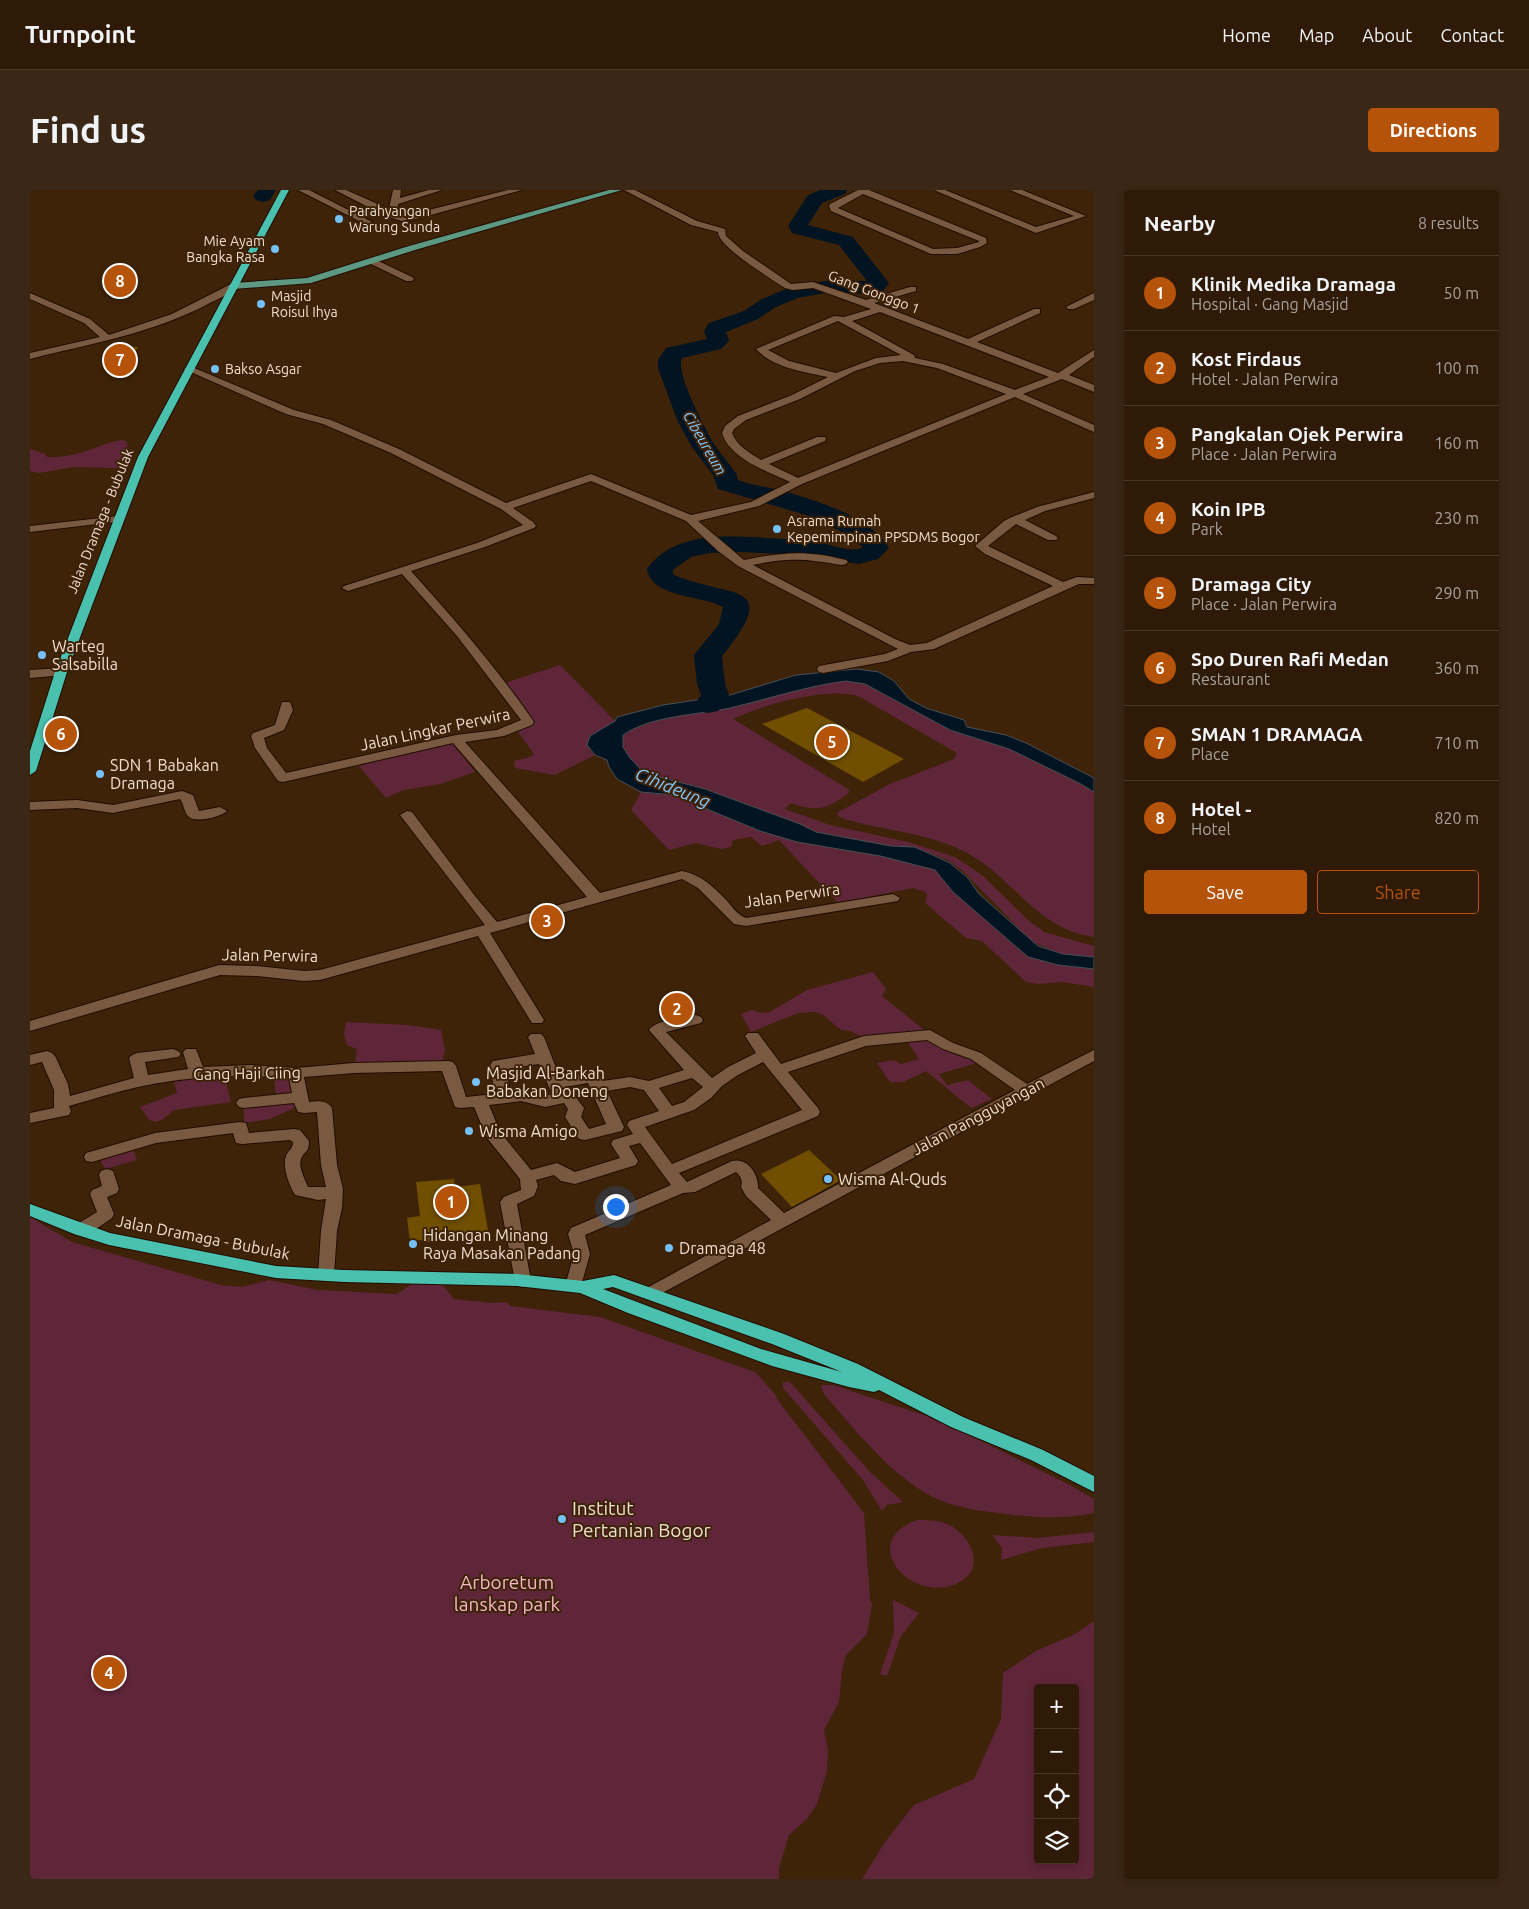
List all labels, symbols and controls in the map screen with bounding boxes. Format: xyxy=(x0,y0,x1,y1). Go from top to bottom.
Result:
text: Turnpoint xyxy=(25,21,136,48)
text: Home xyxy=(1222,25,1271,45)
text: Map xyxy=(1299,25,1334,45)
text: About xyxy=(1362,25,1412,45)
text: Contact xyxy=(1440,25,1504,45)
button: Directions xyxy=(1368,108,1499,152)
text: Find us xyxy=(30,110,146,150)
place label: Parahyangan Warung Sunda xyxy=(349,203,440,235)
text: Nearby xyxy=(1144,211,1215,235)
marker: Parahyangan Warung Sunda xyxy=(333,213,345,225)
text: 8 results xyxy=(1418,214,1479,232)
place label: Mie Ayam Bangka Rasa xyxy=(186,233,265,265)
marker: Mie Ayam Bangka Rasa xyxy=(269,243,281,255)
pin: 8 xyxy=(104,262,136,300)
street label: Gang Gonggo 1 xyxy=(826,267,922,317)
text: Klinik Medika Dramaga xyxy=(1191,273,1396,295)
text: 1 xyxy=(1155,284,1165,302)
text: 50 m xyxy=(1443,284,1479,302)
place label: Masjid Roisul Ihya xyxy=(271,288,338,320)
text: Hospital · Gang Masjid xyxy=(1191,295,1349,313)
marker: Masjid Roisul Ihya xyxy=(255,298,267,310)
pin: 7 xyxy=(104,341,136,379)
text: Kost Firdaus xyxy=(1191,348,1302,370)
text: 2 xyxy=(1155,359,1165,377)
text: 100 m xyxy=(1434,359,1479,377)
place label: Bakso Asgar xyxy=(225,361,302,377)
marker: Bakso Asgar xyxy=(209,363,221,375)
text: Hotel · Jalan Perwira xyxy=(1191,370,1338,388)
water label: Cibeureum xyxy=(680,408,730,478)
text: Pangkalan Ojek Perwira xyxy=(1191,423,1404,445)
text: 3 xyxy=(1155,434,1165,452)
text: 160 m xyxy=(1434,434,1479,452)
text: Place · Jalan Perwira xyxy=(1191,445,1337,463)
street label: Jalan Dramaga - Bubulak xyxy=(64,446,136,596)
text: Koin IPB xyxy=(1191,498,1266,520)
text: 4 xyxy=(1155,509,1165,527)
text: 230 m xyxy=(1434,509,1479,527)
place label: Asrama Rumah Kepemimpinan PPSDMS Bogor xyxy=(787,513,981,545)
text: Park xyxy=(1191,520,1223,538)
marker: Asrama Rumah Kepemimpinan PPSDMS Bogor xyxy=(771,523,783,535)
text: Dramaga City xyxy=(1191,573,1311,595)
text: 5 xyxy=(1155,584,1165,602)
text: 290 m xyxy=(1434,584,1479,602)
text: Place · Jalan Perwira xyxy=(1191,595,1337,613)
place label: Warteg Salsabilla xyxy=(52,637,118,673)
text: Spo Duren Rafi Medan xyxy=(1191,648,1389,670)
marker: Warteg Salsabilla xyxy=(36,649,48,661)
text: 6 xyxy=(1155,659,1165,677)
text: 360 m xyxy=(1434,659,1479,677)
text: Restaurant xyxy=(1191,670,1270,688)
street label: Jalan Lingkar Perwira xyxy=(358,704,512,754)
pin: 6 xyxy=(45,715,77,753)
pin: 5 xyxy=(816,723,848,761)
text: SMAN 1 DRAMAGA xyxy=(1191,723,1363,745)
text: 7 xyxy=(1155,734,1165,752)
text: 710 m xyxy=(1434,734,1479,752)
text: Place xyxy=(1191,745,1229,763)
place label: SDN 1 Babakan Dramaga xyxy=(110,756,219,792)
water label: Cihideung xyxy=(633,763,714,811)
marker: SDN 1 Babakan Dramaga xyxy=(94,768,106,780)
text: Hotel - xyxy=(1191,798,1252,820)
text: 8 xyxy=(1155,809,1165,827)
text: 820 m xyxy=(1434,809,1479,827)
text: Hotel xyxy=(1191,820,1231,838)
button: Save xyxy=(1144,870,1307,914)
button: Share xyxy=(1317,870,1479,914)
street label: Jalan Perwira xyxy=(743,879,841,911)
pin: 3 xyxy=(531,902,563,940)
street label: Jalan Perwira xyxy=(222,945,318,965)
pin: 2 xyxy=(661,990,693,1028)
street label: Gang Haji Ciing xyxy=(193,1063,301,1083)
place label: Masjid Al-Barkah Babakan Doneng xyxy=(486,1064,608,1100)
street label: Jalan Pangguyangan xyxy=(909,1073,1047,1159)
marker: Masjid Al-Barkah Babakan Doneng xyxy=(470,1076,482,1088)
place label: Wisma Amigo xyxy=(479,1122,577,1140)
marker: Wisma Amigo xyxy=(463,1125,475,1137)
place label: Wisma Al-Quds xyxy=(838,1170,947,1188)
marker: Wisma Al-Quds xyxy=(822,1173,834,1185)
pin: 1 xyxy=(435,1183,467,1221)
your location xyxy=(603,1194,629,1220)
street label: Jalan Dramaga - Bubulak xyxy=(115,1211,291,1263)
place label: Hidangan Minang Raya Masakan Padang xyxy=(423,1226,581,1262)
marker: Hidangan Minang Raya Masakan Padang xyxy=(407,1238,419,1250)
place label: Dramaga 48 xyxy=(679,1239,766,1257)
marker: Dramaga 48 xyxy=(663,1242,675,1254)
place label: Institut Pertanian Bogor xyxy=(572,1497,711,1541)
marker: Institut Pertanian Bogor xyxy=(556,1513,568,1525)
park label: Arboretum lanskap park xyxy=(454,1571,561,1615)
pin: 4 xyxy=(93,1654,125,1692)
map controls xyxy=(1034,1684,1079,1864)
button: + xyxy=(1034,1684,1079,1729)
button: − xyxy=(1034,1729,1079,1774)
button: locate xyxy=(1034,1774,1079,1819)
button: layers xyxy=(1034,1819,1079,1864)

